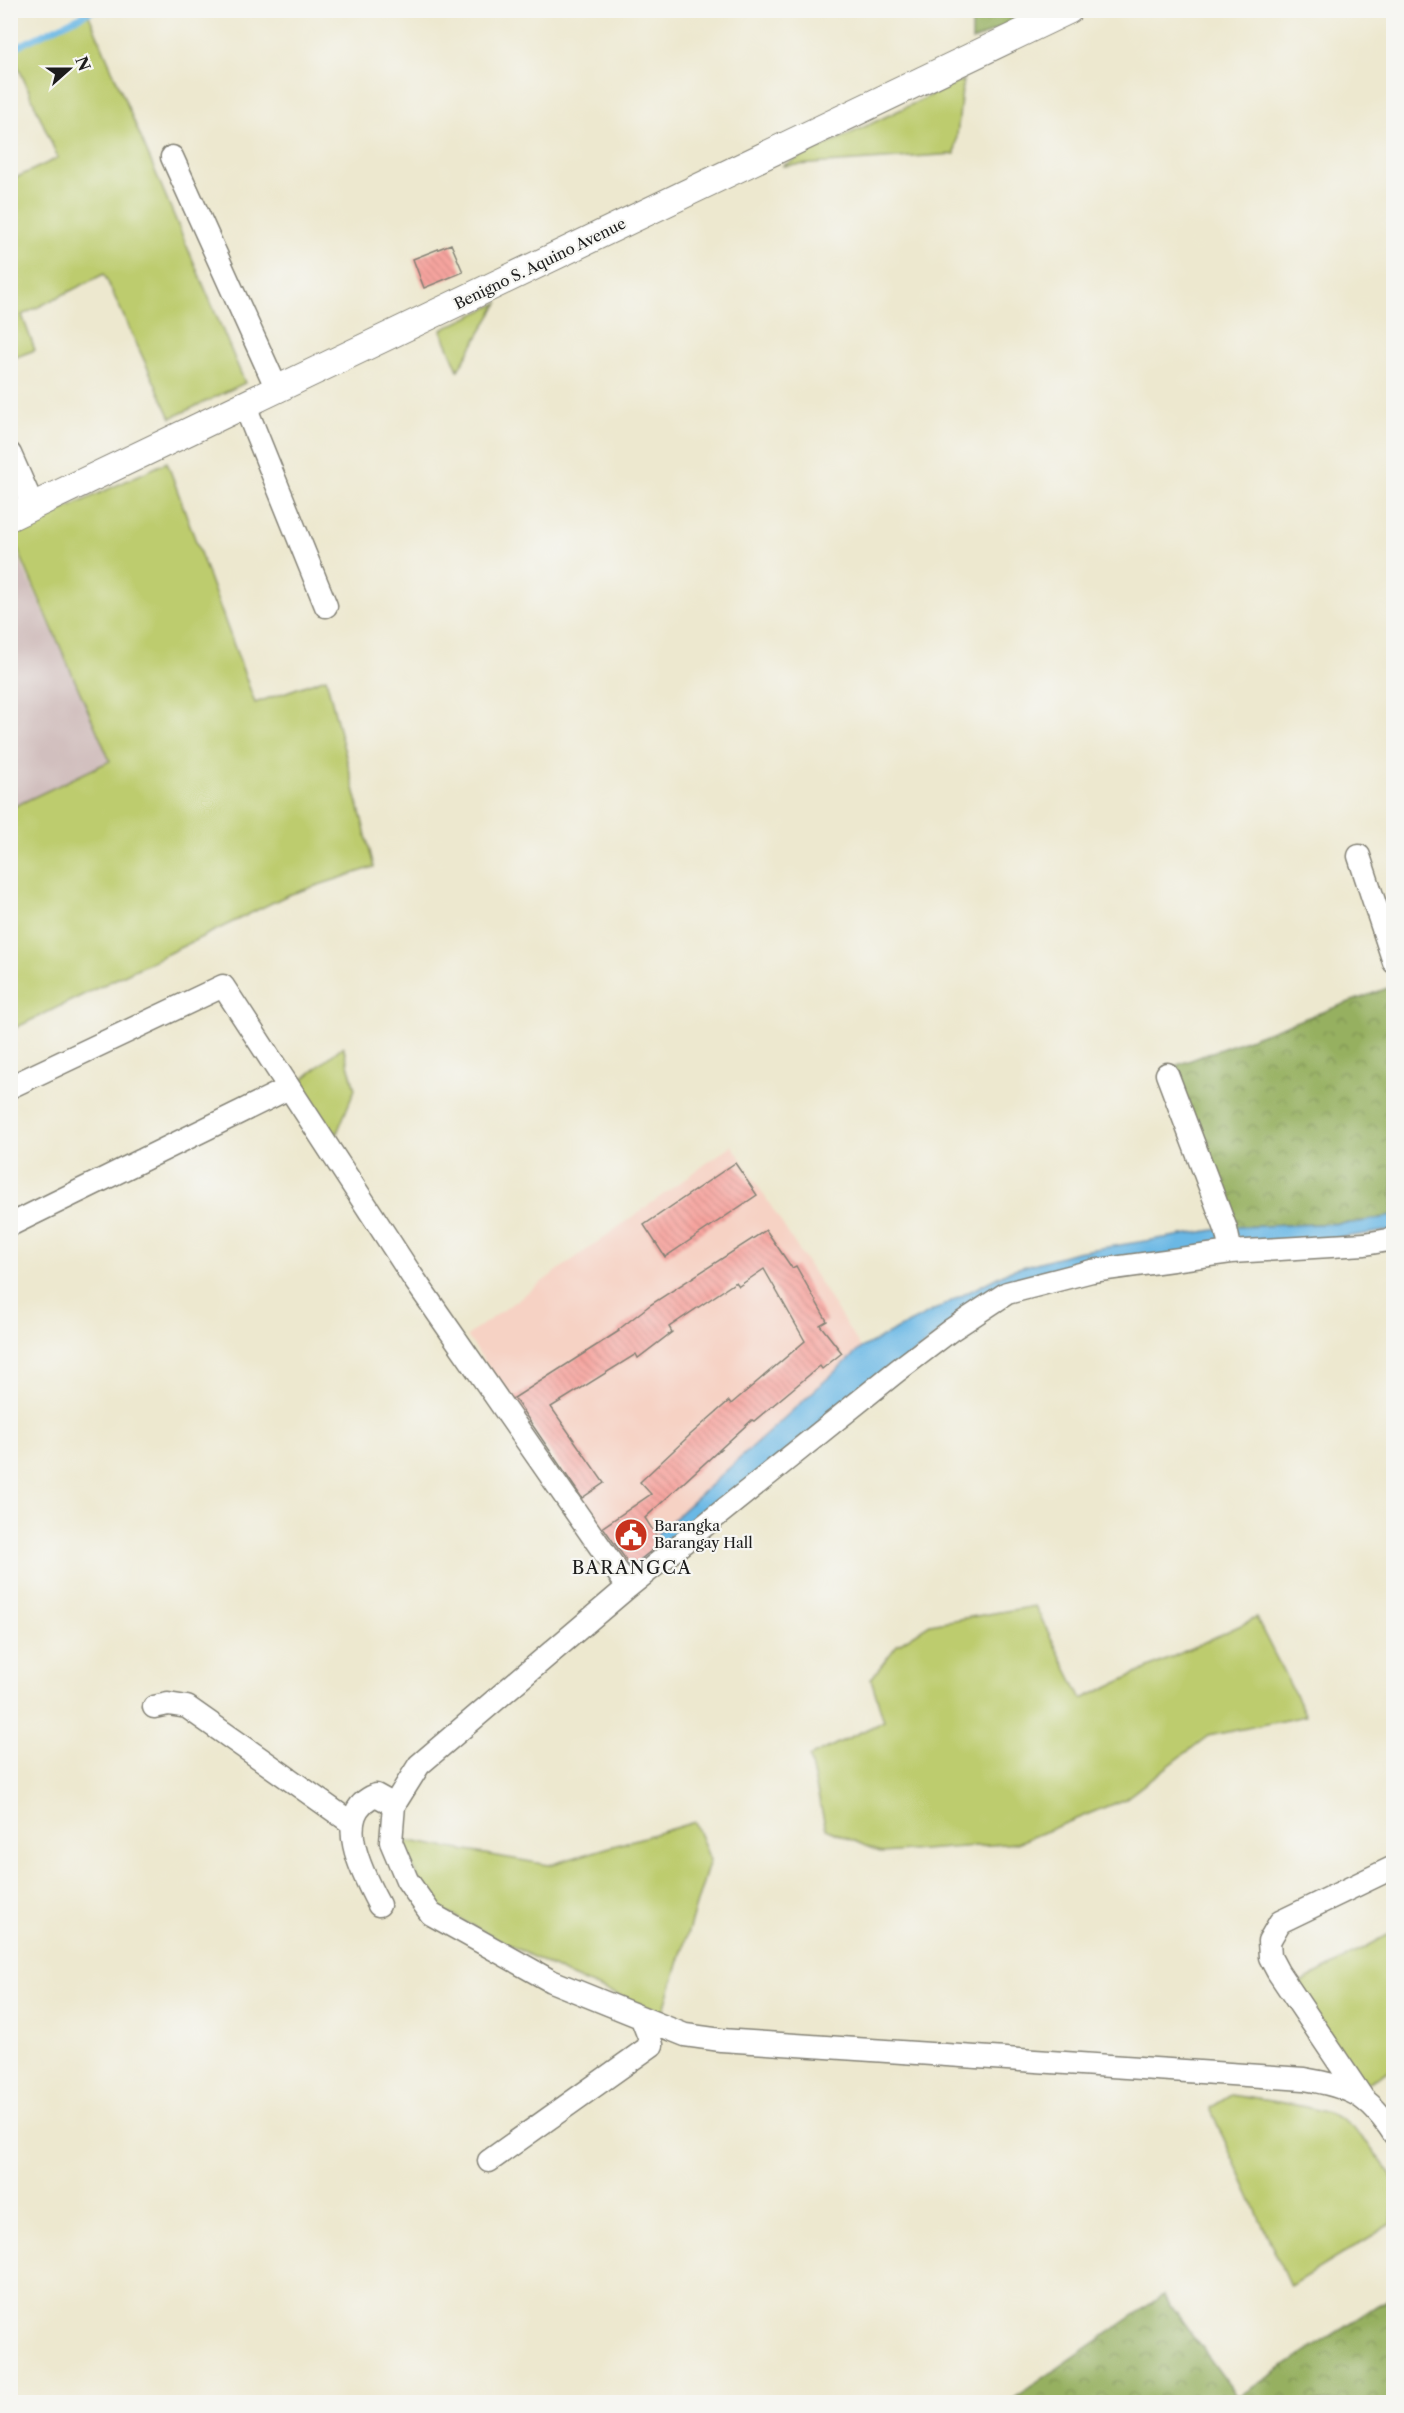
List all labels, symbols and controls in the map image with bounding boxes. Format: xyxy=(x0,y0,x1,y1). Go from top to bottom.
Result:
north arrow xyxy=(39,39,99,99)
text: N xyxy=(71,54,95,74)
street label: Benigno S. Aquino Avenue xyxy=(451,214,629,313)
place label: Barangka Barangay Hall xyxy=(654,1516,753,1552)
public building icon: Barangka Barangay Hall xyxy=(613,1517,649,1553)
district label: BARANGCA xyxy=(572,1557,692,1579)

